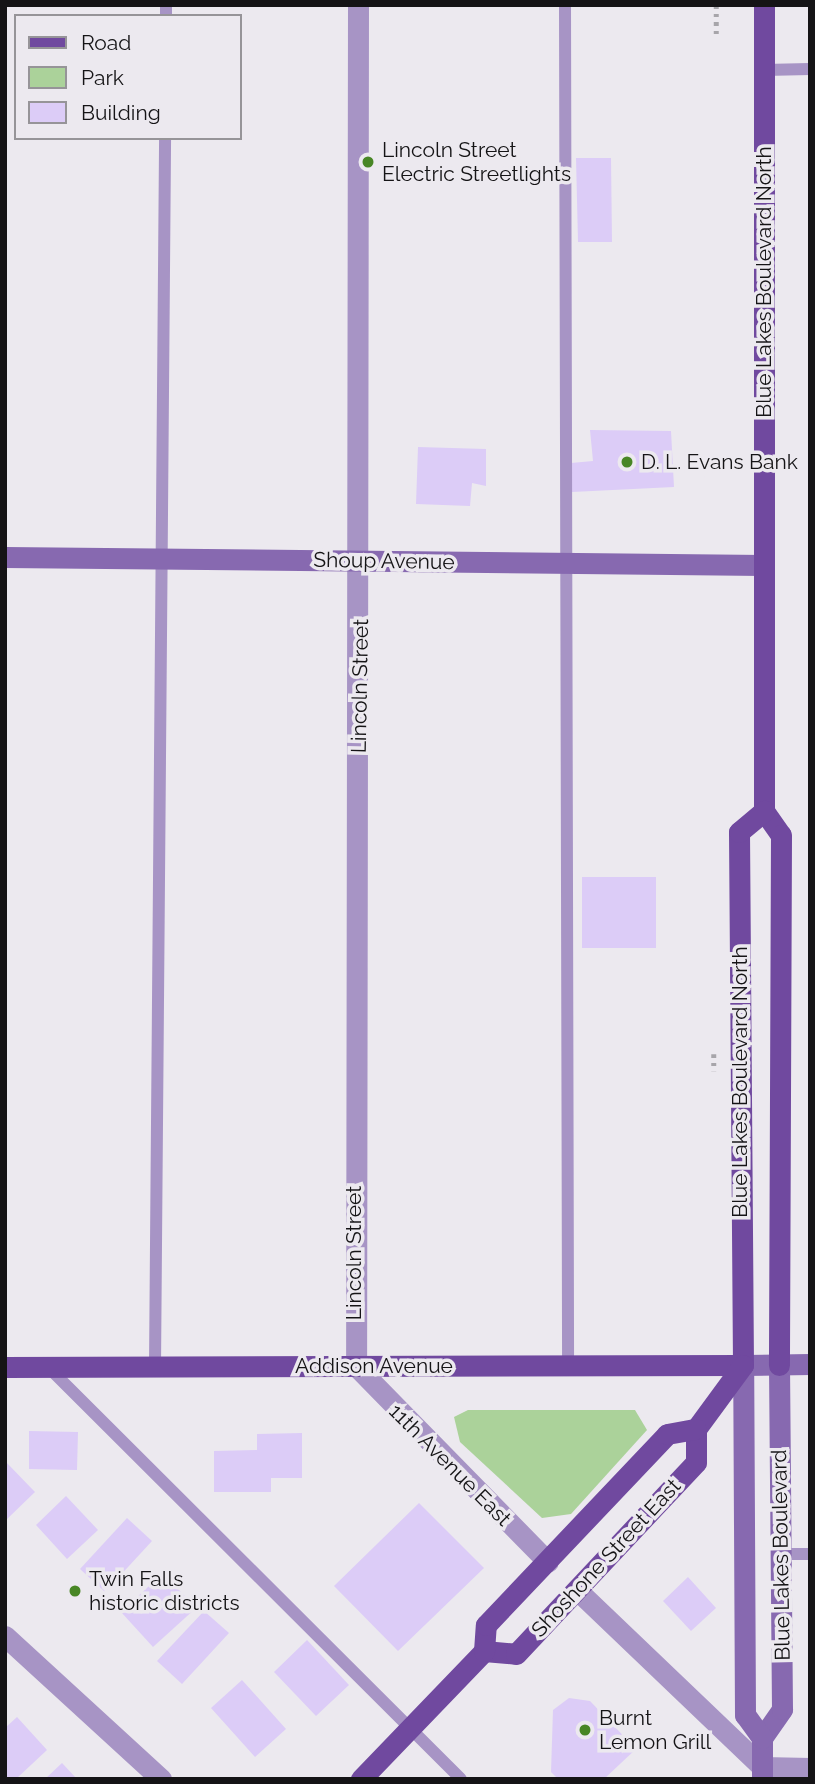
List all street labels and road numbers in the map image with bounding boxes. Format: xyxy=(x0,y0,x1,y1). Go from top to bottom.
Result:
street label: Blue Lakes Boulevard North xyxy=(751,146,777,418)
street label: Shoup Avenue xyxy=(313,547,455,575)
street label: Lincoln Street xyxy=(346,619,374,753)
street label: Blue Lakes Boulevard North xyxy=(727,946,753,1218)
street label: Lincoln Street xyxy=(341,1186,367,1320)
street label: Addison Avenue xyxy=(295,1353,453,1379)
street label: 11th Avenue East xyxy=(383,1398,517,1532)
street label: Blue Lakes Boulevard xyxy=(767,1449,795,1661)
street label: Shoshone Street East xyxy=(526,1474,686,1642)

